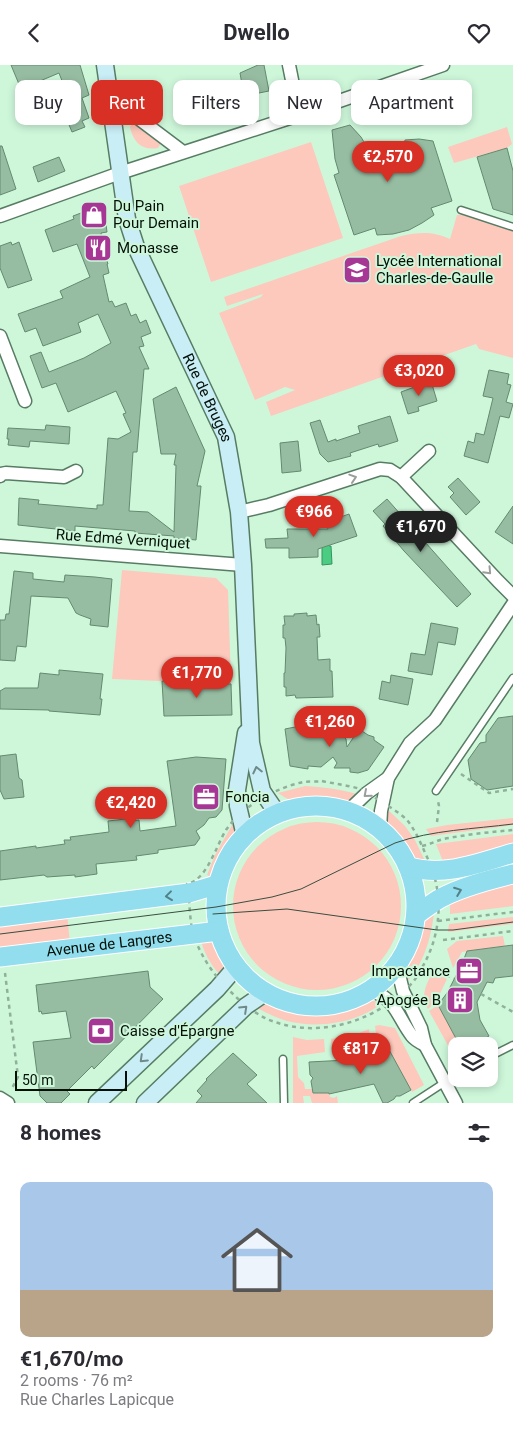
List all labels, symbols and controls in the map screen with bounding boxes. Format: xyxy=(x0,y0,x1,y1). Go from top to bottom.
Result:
icon: back xyxy=(20,19,48,47)
icon: heart xyxy=(465,19,493,47)
text: Dwello xyxy=(223,20,290,45)
chip: Buy xyxy=(15,80,81,125)
chip: Rent xyxy=(91,80,163,125)
chip: Filters xyxy=(173,80,259,125)
chip: New xyxy=(269,80,341,125)
chip: Apartment xyxy=(351,80,472,125)
pin: €2,570 xyxy=(347,141,429,183)
text: €2,570 xyxy=(363,147,413,166)
place label: Du Pain Pour Demain xyxy=(113,197,199,232)
shop icon: Du Pain Pour Demain xyxy=(79,200,109,230)
restaurant icon: Monasse xyxy=(83,233,113,263)
place label: Monasse xyxy=(117,239,179,257)
place label: Lycée International Charles-de-Gaulle xyxy=(376,252,502,287)
school or university icon: Lycée International Charles-de-Gaulle xyxy=(342,255,372,285)
street label: Rue de Bruges xyxy=(179,351,236,443)
pin: €3,020 xyxy=(378,355,460,397)
text: €3,020 xyxy=(394,361,444,380)
one-way arrow xyxy=(348,473,357,483)
pin: €966 xyxy=(284,495,344,538)
text: €966 xyxy=(296,502,332,521)
pin: €1,670 xyxy=(380,511,462,553)
text: €1,670 xyxy=(396,517,446,536)
street label: Rue Edmé Verniquet xyxy=(55,525,191,553)
one-way arrow xyxy=(482,565,491,574)
pin: €1,770 xyxy=(156,657,238,699)
text: €1,770 xyxy=(172,663,222,682)
pin: €1,260 xyxy=(289,705,371,748)
text: €1,260 xyxy=(305,712,355,731)
one-way arrow xyxy=(252,765,263,774)
office icon: Foncia xyxy=(191,782,221,812)
pin: €2,420 xyxy=(90,787,172,829)
place label: Foncia xyxy=(225,788,270,806)
one-way arrow xyxy=(364,788,373,797)
text: €2,420 xyxy=(106,793,156,812)
one-way arrow xyxy=(453,887,462,897)
one-way arrow xyxy=(164,890,172,901)
street label: Avenue de Langres xyxy=(45,928,173,960)
office icon: Impactance xyxy=(454,956,484,986)
place label: Impactance xyxy=(371,962,450,980)
building icon: Apogée B xyxy=(445,985,475,1015)
place label: Apogée B xyxy=(377,991,441,1009)
one-way arrow xyxy=(238,1006,247,1015)
bank icon: Caisse d'Épargne xyxy=(86,1016,116,1046)
place label: Caisse d'Épargne xyxy=(120,1022,235,1040)
pin: €817 xyxy=(331,1033,391,1075)
map controls xyxy=(448,1037,498,1087)
button: layers xyxy=(448,1037,498,1087)
text: €817 xyxy=(343,1039,379,1058)
one-way arrow xyxy=(140,1053,149,1062)
scale bar xyxy=(15,1068,128,1091)
text: 50 m xyxy=(22,1072,54,1088)
icon: filters xyxy=(465,1119,493,1147)
text: 8 homes xyxy=(20,1121,101,1145)
icon: home xyxy=(212,1215,302,1305)
text: €1,670/mo xyxy=(20,1347,123,1371)
text: 2 rooms · 76 m² xyxy=(20,1371,133,1390)
text: Rue Charles Lapicque xyxy=(20,1390,174,1409)

